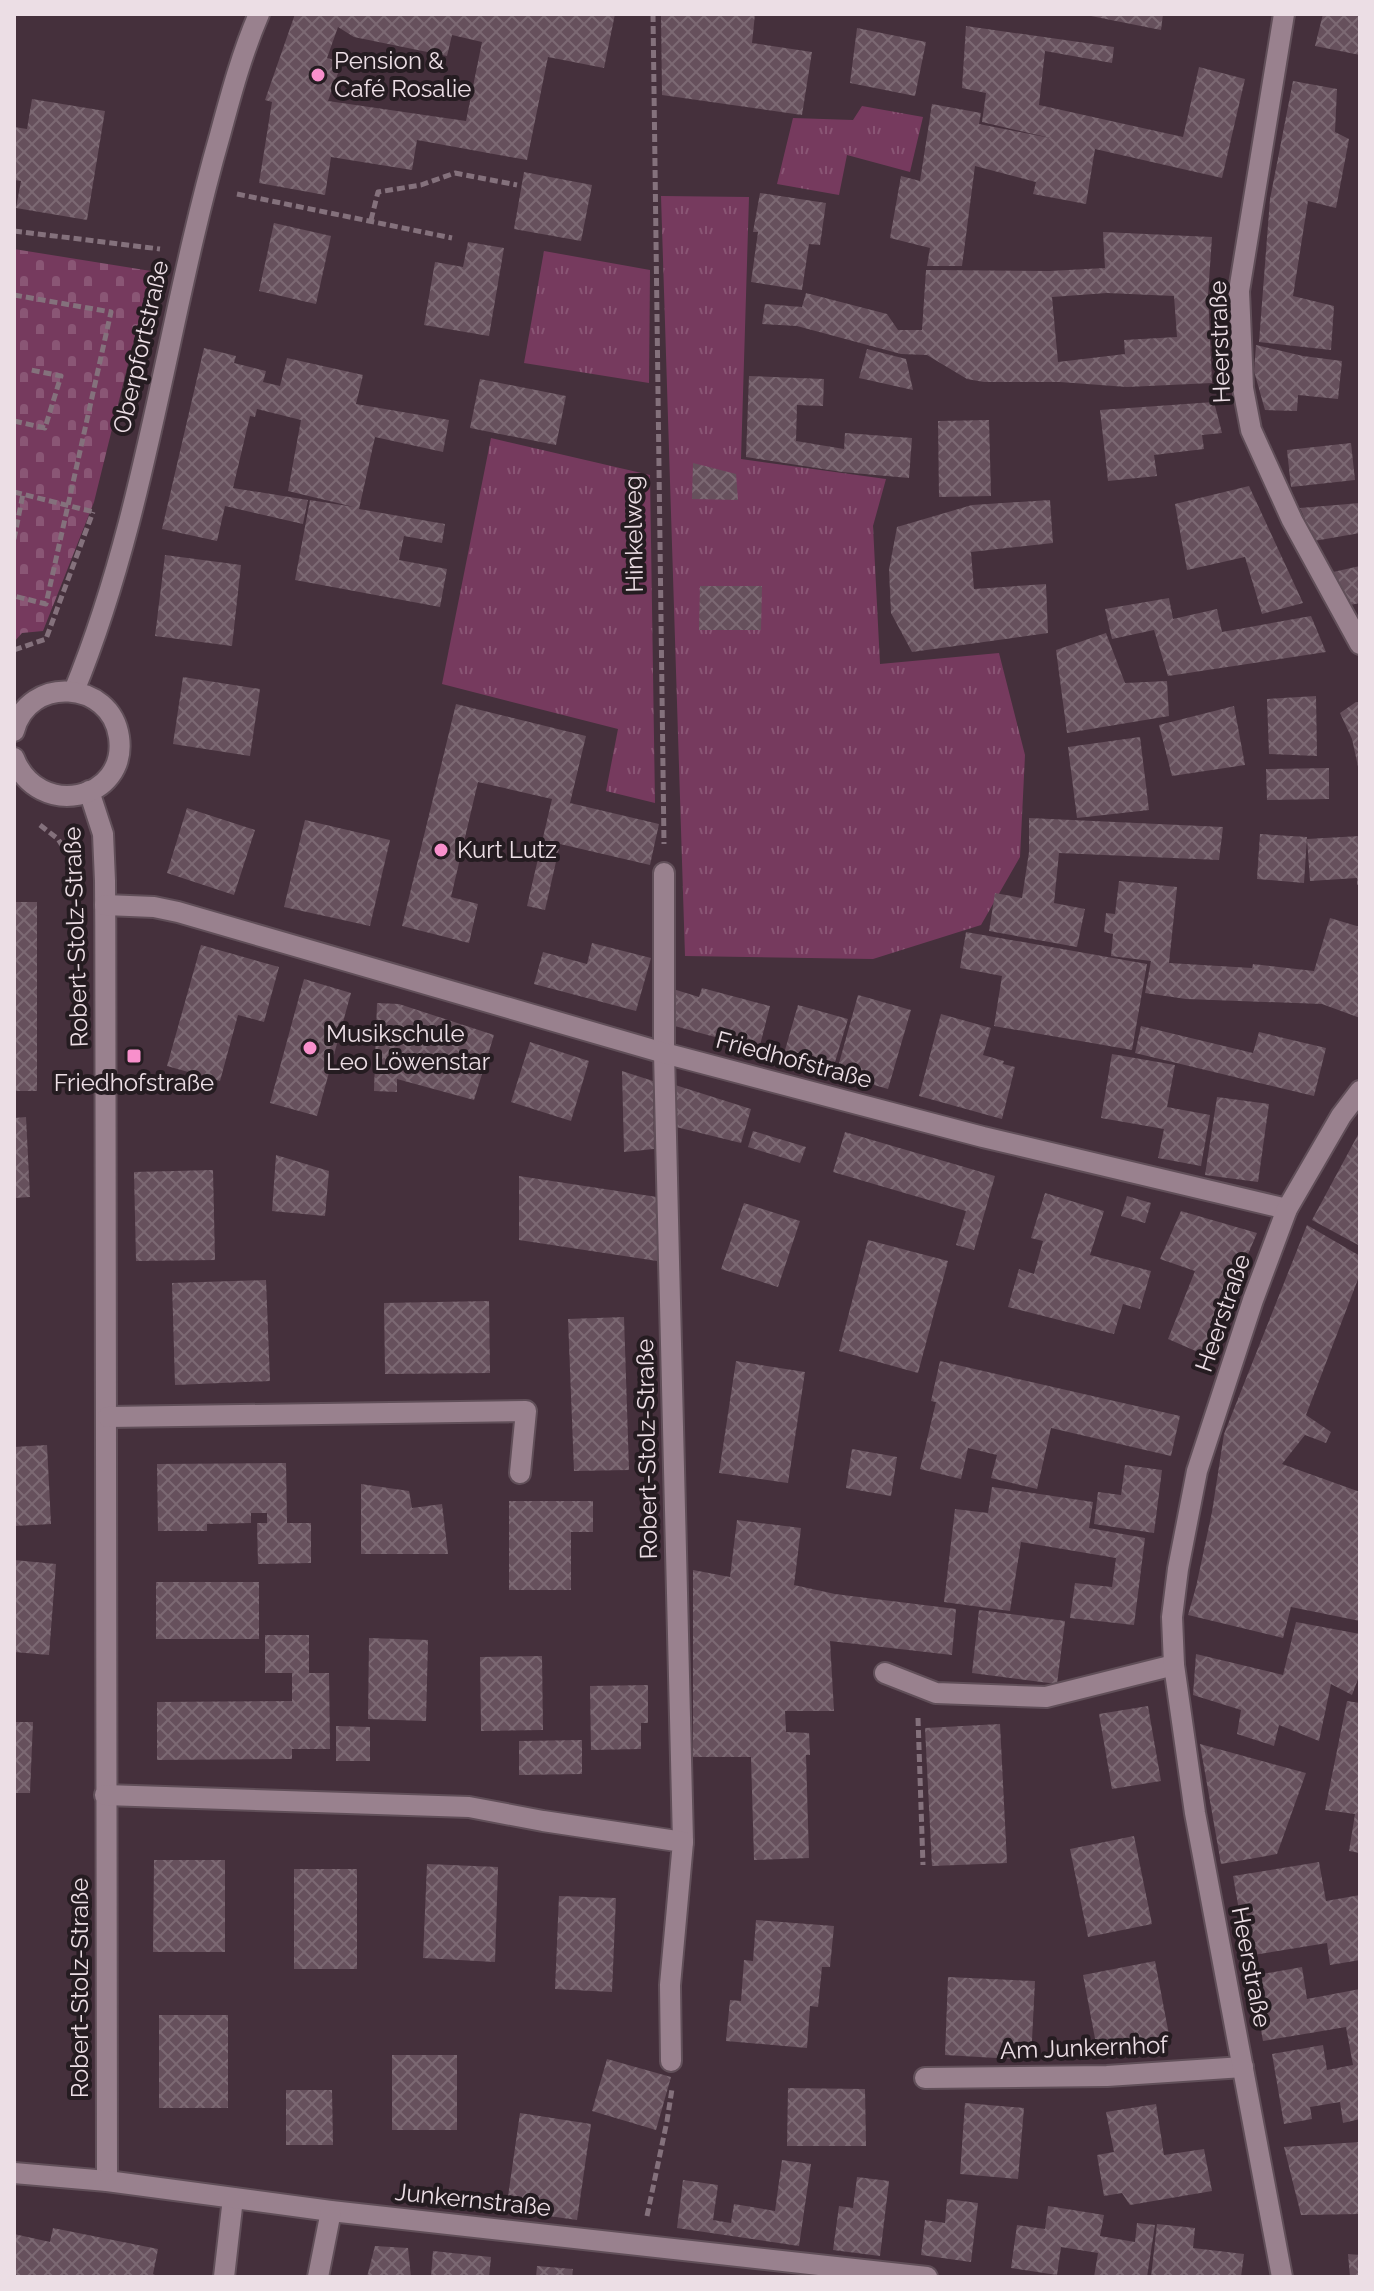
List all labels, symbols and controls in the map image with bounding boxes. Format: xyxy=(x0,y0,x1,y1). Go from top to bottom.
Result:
place label: Pension & Café Rosalie xyxy=(334,46,471,103)
marker: Pension & Café Rosalie xyxy=(309,66,327,84)
street label: Oberpfortstraße xyxy=(107,258,175,436)
street label: Heerstraße xyxy=(1203,280,1236,404)
street label: Hinkelweg xyxy=(618,475,649,593)
street label: Robert-Stolz-Straße xyxy=(57,826,94,1048)
place label: Kurt Lutz xyxy=(457,835,557,864)
marker: Kurt Lutz xyxy=(432,841,450,859)
place label: Musikschule Leo Löwenstar xyxy=(326,1019,491,1076)
street label: Friedhofstraße xyxy=(713,1025,875,1094)
marker: Musikschule Leo Löwenstar xyxy=(301,1039,319,1057)
marker: Friedhofstraße xyxy=(125,1047,143,1065)
place label: Friedhofstraße xyxy=(54,1068,214,1097)
street label: Heerstraße xyxy=(1189,1250,1256,1375)
street label: Robert-Stolz-Straße xyxy=(630,1338,663,1560)
street label: Robert-Stolz-Straße xyxy=(65,1878,94,2098)
street label: Heerstraße xyxy=(1226,1904,1277,2030)
street label: Am Junkernhof xyxy=(1000,2030,1170,2065)
street label: Junkernstraße xyxy=(394,2177,552,2222)

